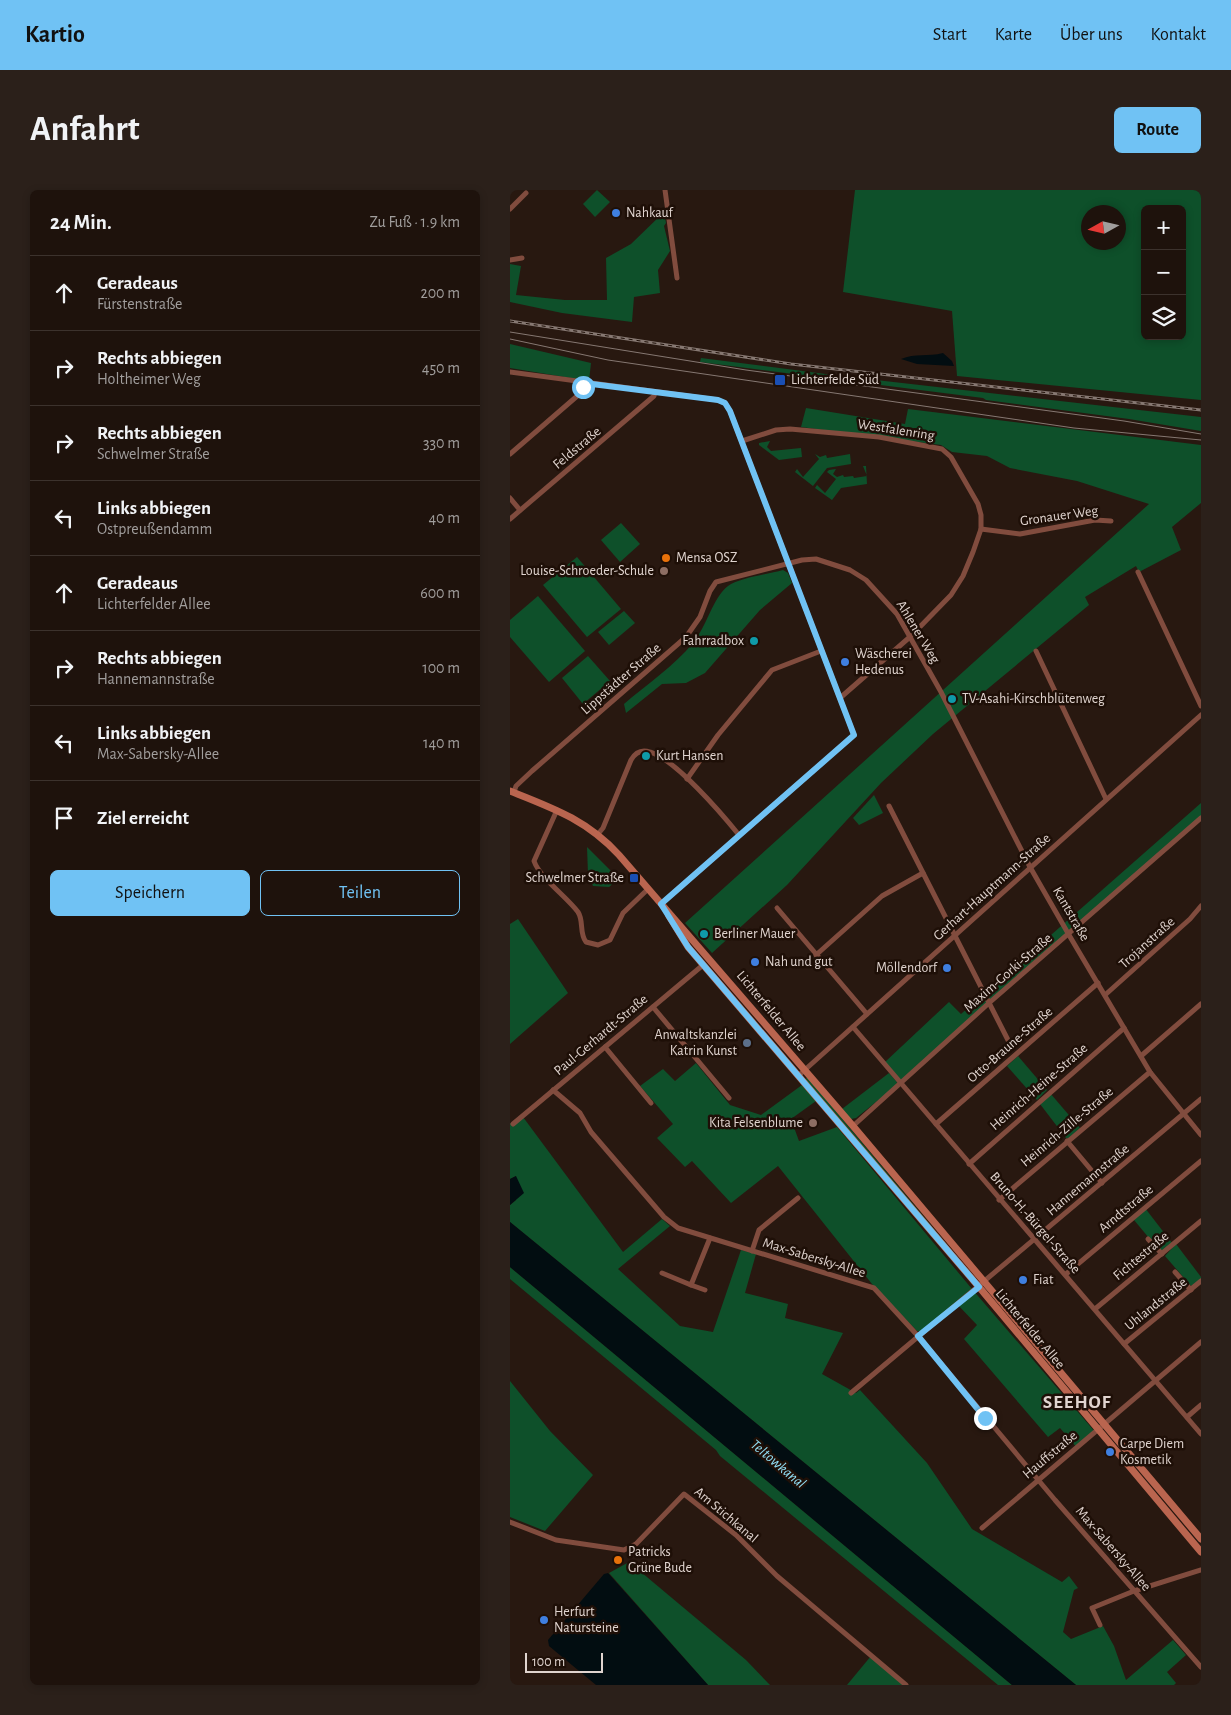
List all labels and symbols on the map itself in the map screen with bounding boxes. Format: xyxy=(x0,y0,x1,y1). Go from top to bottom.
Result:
north arrow xyxy=(1081,205,1126,250)
place label: Nahkauf xyxy=(626,206,674,220)
marker: Nahkauf xyxy=(610,207,622,219)
marker: Lichterfelde Süd xyxy=(773,373,787,387)
place label: Lichterfelde Süd xyxy=(791,373,879,387)
route start xyxy=(572,376,595,399)
street label: Westfalenring xyxy=(857,417,936,443)
street label: Feldstraße xyxy=(550,424,604,472)
street label: Gronauer Weg xyxy=(1019,504,1099,528)
place label: Mensa OSZ xyxy=(676,551,737,565)
marker: Mensa OSZ xyxy=(660,552,672,564)
place label: Louise-Schroeder-Schule xyxy=(520,564,654,578)
marker: Louise-Schroeder-Schule xyxy=(658,565,670,577)
street label: Ahlener Weg xyxy=(894,598,942,666)
place label: Fahrradbox xyxy=(682,634,744,648)
marker: Fahrradbox xyxy=(748,635,760,647)
street label: Lippstädter Straße xyxy=(578,641,664,717)
place label: Wäscherei Hedenus xyxy=(855,647,912,677)
marker: Wäscherei Hedenus xyxy=(839,656,851,668)
place label: TV-Asahi-Kirschblütenweg xyxy=(962,692,1105,706)
marker: TV-Asahi-Kirschblütenweg xyxy=(946,693,958,705)
place label: Kurt Hansen xyxy=(656,749,723,763)
marker: Kurt Hansen xyxy=(640,750,652,762)
street label: Gerhart-Hauptmann-Straße xyxy=(931,831,1053,943)
place label: Schwelmer Straße xyxy=(525,871,624,885)
marker: Schwelmer Straße xyxy=(628,872,640,884)
street label: Kantstraße xyxy=(1050,884,1092,944)
street label: Trojanstraße xyxy=(1117,915,1177,971)
place label: Berliner Mauer xyxy=(714,927,796,941)
marker: Berliner Mauer xyxy=(698,928,710,940)
street label: Maxim-Gorki-Straße xyxy=(961,931,1055,1015)
place label: Nah und gut xyxy=(765,955,833,969)
marker: Nah und gut xyxy=(749,956,761,968)
place label: Möllendorf xyxy=(876,961,938,975)
marker: Möllendorf xyxy=(941,962,953,974)
street label: Lichterfelder Allee xyxy=(734,968,808,1054)
street label: Paul-Gerhardt-Straße xyxy=(552,992,650,1078)
street label: Otto-Braune-Straße xyxy=(965,1004,1055,1086)
place label: Anwaltskanzlei Katrin Kunst xyxy=(655,1028,738,1058)
marker: Anwaltskanzlei Katrin Kunst xyxy=(741,1037,753,1049)
street label: Heinrich-Heine-Straße xyxy=(988,1041,1090,1133)
street label: Heinrich-Zille-Straße xyxy=(1018,1084,1116,1170)
place label: Kita Felsenblume xyxy=(709,1116,803,1130)
marker: Kita Felsenblume xyxy=(807,1117,819,1129)
street label: Hannemannstraße xyxy=(1044,1142,1132,1218)
street label: Bruno-H.-Bürgel-Straße xyxy=(987,1170,1083,1276)
street label: Arndtstraße xyxy=(1096,1182,1156,1236)
street label: Fichtestraße xyxy=(1111,1229,1171,1283)
street label: Max-Sabersky-Allee xyxy=(761,1236,867,1280)
place label: Fiat xyxy=(1033,1273,1054,1287)
marker: Fiat xyxy=(1017,1274,1029,1286)
street label: Uhlandstraße xyxy=(1122,1275,1190,1333)
street label: Lichterfelder Allee xyxy=(993,1286,1067,1372)
district label: SEEHOF xyxy=(1043,1393,1111,1412)
route end xyxy=(974,1407,997,1430)
street label: Hauffstraße xyxy=(1020,1428,1080,1482)
water label: Teltowkanal xyxy=(747,1437,809,1491)
place label: Carpe Diem Kosmetik xyxy=(1120,1437,1184,1467)
marker: Carpe Diem Kosmetik xyxy=(1104,1446,1116,1458)
street label: Am Stichkanal xyxy=(692,1485,760,1545)
street label: Max-Sabersky-Allee xyxy=(1073,1504,1153,1594)
place label: Patricks Grüne Bude xyxy=(628,1545,692,1575)
marker: Patricks Grüne Bude xyxy=(612,1554,624,1566)
place label: Herfurt Natursteine xyxy=(554,1605,619,1635)
marker: Herfurt Natursteine xyxy=(538,1614,550,1626)
scale bar xyxy=(525,1650,602,1673)

